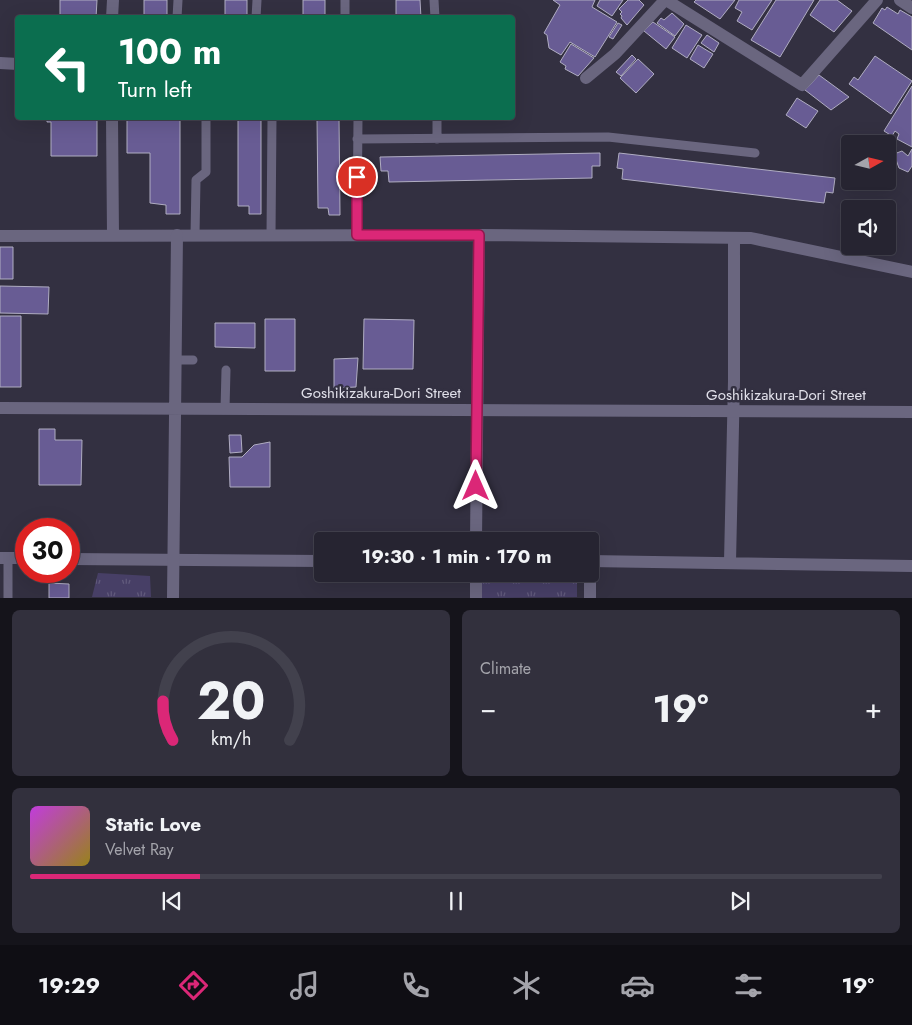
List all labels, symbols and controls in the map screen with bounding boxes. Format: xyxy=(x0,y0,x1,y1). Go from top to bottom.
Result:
text: 100 m xyxy=(118,27,221,77)
icon: left xyxy=(35,35,100,100)
text: Turn left xyxy=(118,73,192,105)
north arrow xyxy=(841,135,896,190)
map controls xyxy=(841,135,896,255)
pin xyxy=(336,156,378,198)
icon: arrive xyxy=(343,163,371,191)
button: sound xyxy=(841,200,896,255)
street label: Goshikizakura-Dori Street xyxy=(301,382,461,404)
street label: Goshikizakura-Dori Street xyxy=(706,384,866,406)
position arrow xyxy=(449,459,501,511)
speed limit sign: 30 xyxy=(15,518,80,583)
text: 19:30 · 1 min · 170 m xyxy=(361,543,552,570)
text: Climate xyxy=(480,657,531,680)
text: 20 xyxy=(197,663,265,739)
text: 19° xyxy=(653,681,709,736)
text: − xyxy=(480,688,497,729)
text: + xyxy=(865,688,882,729)
text: km/h xyxy=(211,726,251,752)
text: Static Love xyxy=(105,811,201,838)
text: Velvet Ray xyxy=(105,838,174,861)
icon: previous xyxy=(158,887,186,915)
icon: pause xyxy=(442,887,470,915)
icon: next xyxy=(726,887,754,915)
icon: directions xyxy=(176,968,211,1003)
icon: music xyxy=(287,968,322,1003)
icon: phone xyxy=(398,968,433,1003)
icon: climate xyxy=(509,968,544,1003)
icon: car xyxy=(620,968,655,1003)
icon: filters xyxy=(731,968,766,1003)
text: 19:29 xyxy=(38,969,100,1001)
text: 19° xyxy=(842,969,874,1001)

